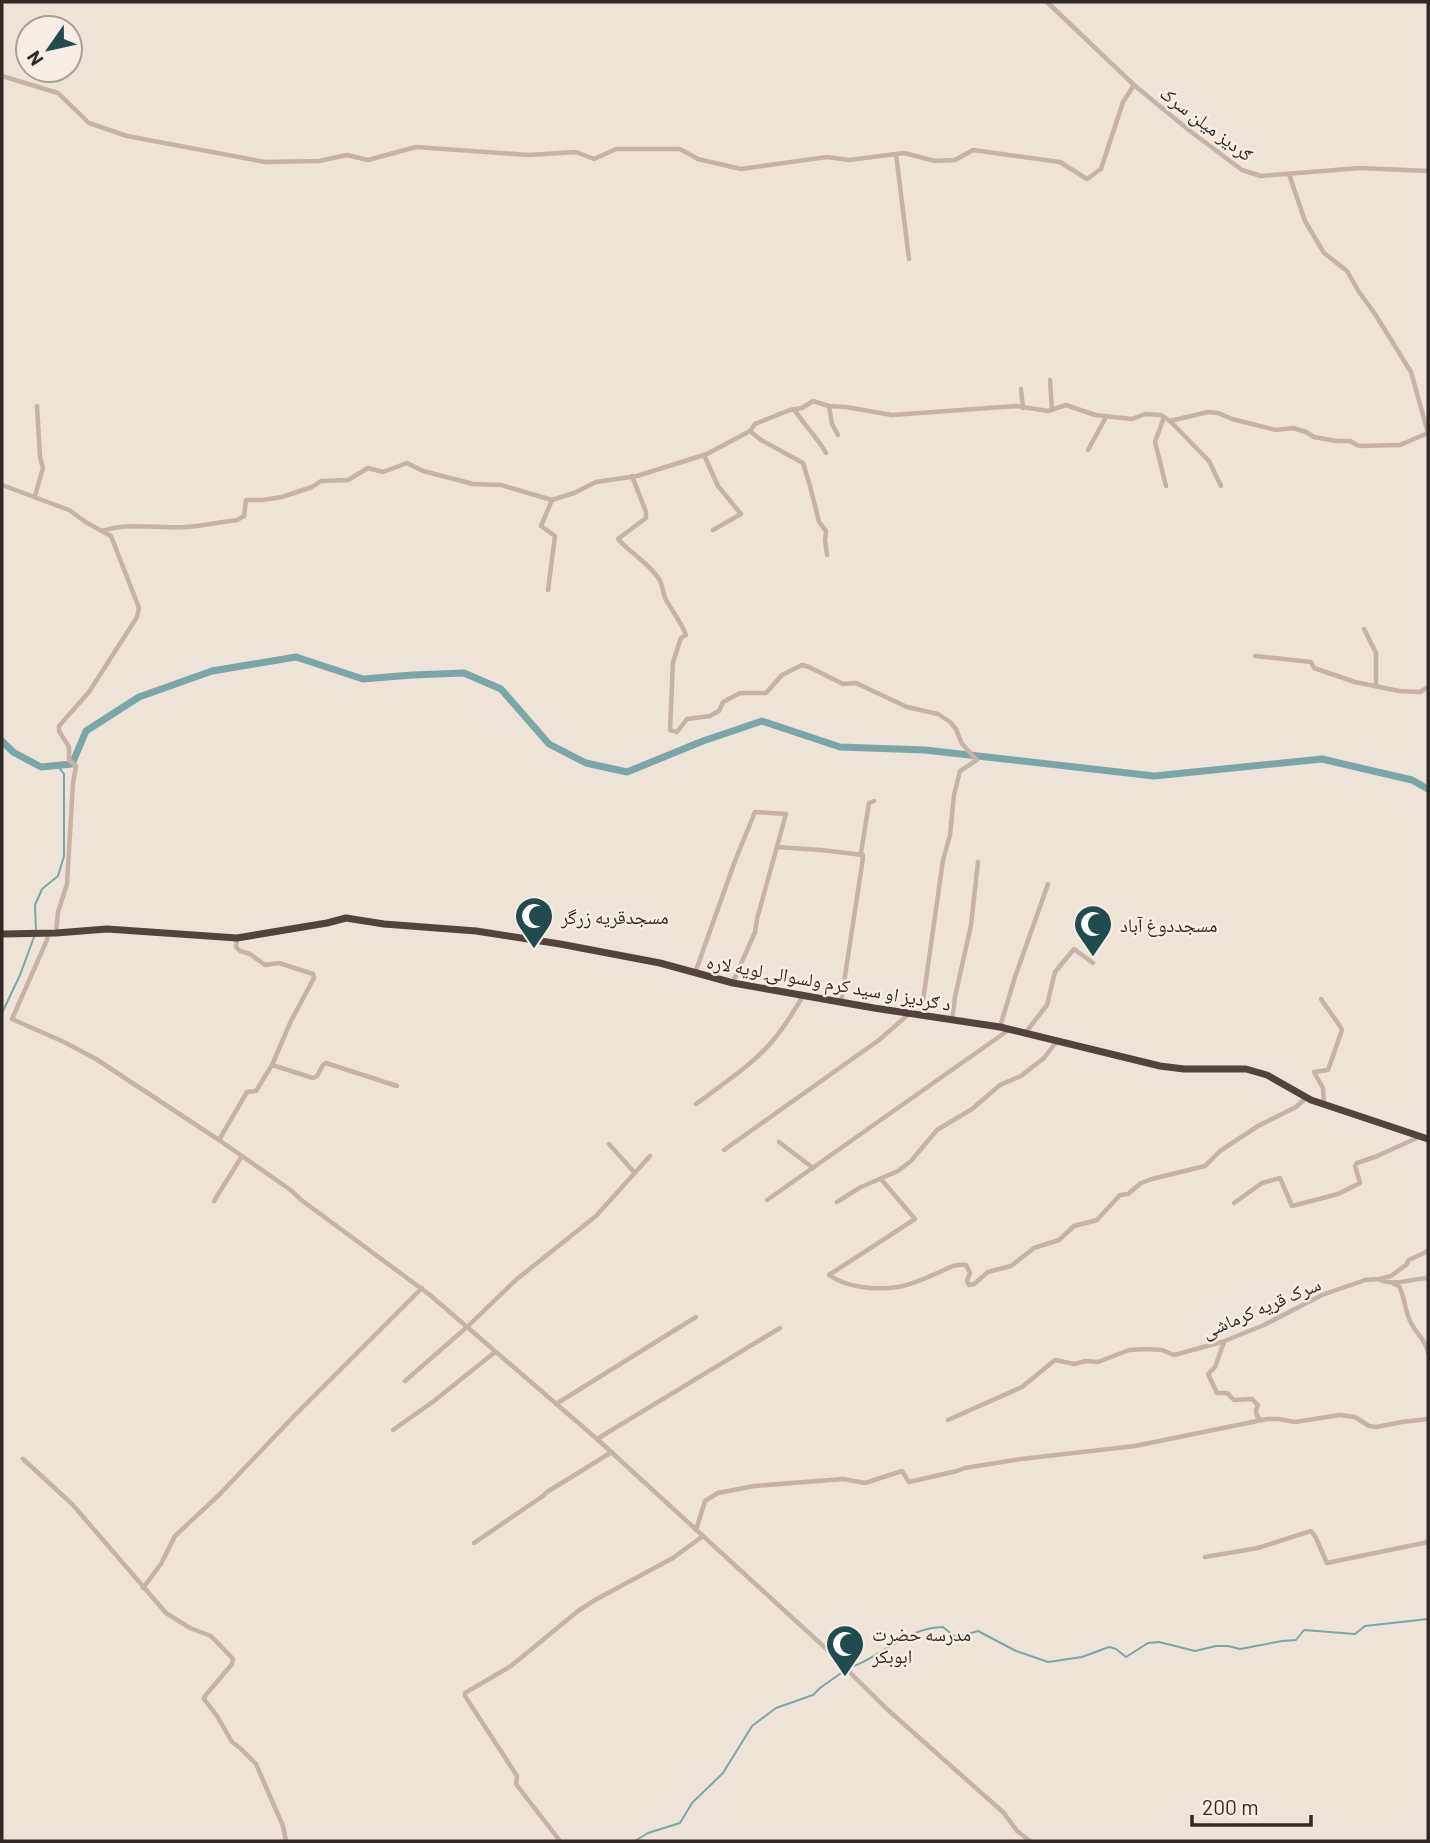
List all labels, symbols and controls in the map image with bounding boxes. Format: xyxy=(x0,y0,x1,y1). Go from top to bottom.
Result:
north arrow xyxy=(14,14,84,84)
text: N xyxy=(21,47,48,70)
street label: ګردیز میلن سرک xyxy=(1155,81,1258,166)
mosque icon: مسجدقریه زرگر xyxy=(513,895,555,950)
mosque icon: مسجددوغ آباد xyxy=(1072,903,1114,958)
place label: مسجدقریه زرگر xyxy=(560,905,669,929)
place label: مسجددوغ آباد xyxy=(1120,913,1217,937)
street label: د ګردیز او سید کرم ولسوالۍ لویه لاره xyxy=(705,949,953,1018)
street label: سرک قریه کرماشی xyxy=(1198,1272,1324,1343)
place label: مدرسه حضرت ابوبکر xyxy=(871,1622,971,1668)
mosque icon: مدرسه حضرت ابوبکر xyxy=(824,1623,866,1678)
scale bar xyxy=(1192,1784,1311,1828)
text: 200 m xyxy=(1202,1794,1259,1819)

